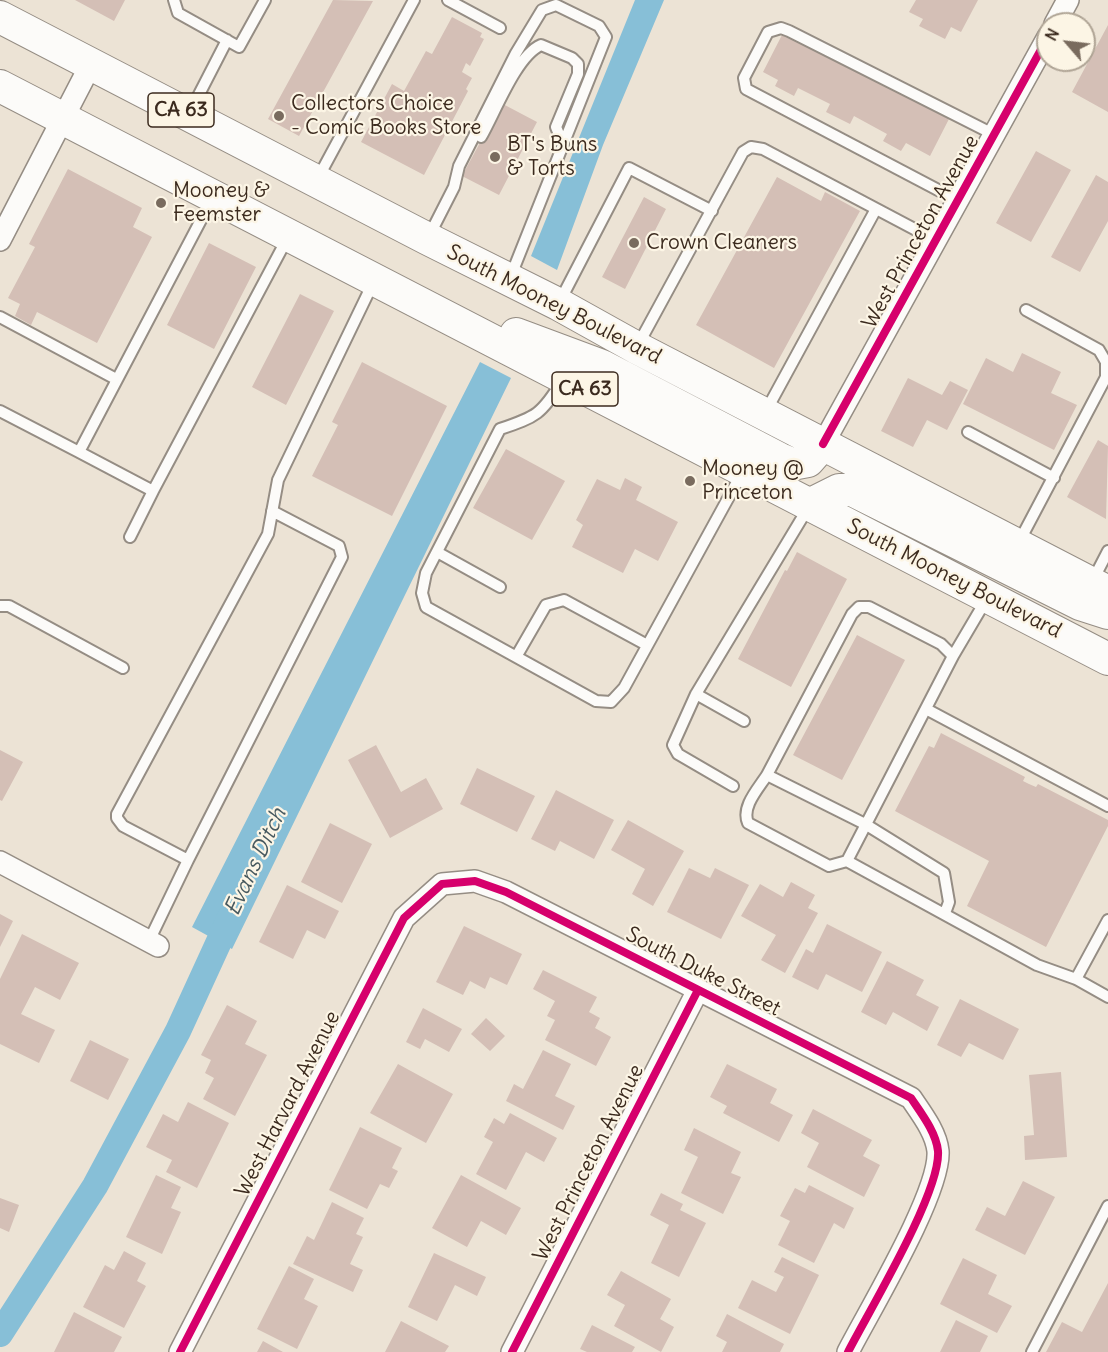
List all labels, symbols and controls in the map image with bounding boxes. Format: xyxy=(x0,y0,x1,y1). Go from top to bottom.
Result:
north arrow xyxy=(1036,12,1096,72)
text: N xyxy=(1040,25,1063,44)
place label: Collectors Choice - Comic Books Store xyxy=(291,91,481,141)
road number: CA 63 xyxy=(148,93,214,127)
marker: Collectors Choice - Comic Books Store xyxy=(272,109,286,123)
street label: West Princeton Avenue xyxy=(857,131,985,333)
place label: BT's Buns & Torts xyxy=(507,132,597,182)
marker: BT's Buns & Torts xyxy=(488,150,502,164)
place label: Mooney & Feemster xyxy=(173,178,270,228)
marker: Mooney & Feemster xyxy=(154,196,168,210)
place label: Crown Cleaners xyxy=(646,230,797,256)
marker: Crown Cleaners xyxy=(627,236,641,250)
street label: South Mooney Boulevard xyxy=(443,240,665,370)
road number: CA 63 xyxy=(552,372,618,406)
place label: Mooney @ Princeton xyxy=(702,456,804,506)
marker: Mooney @ Princeton xyxy=(683,474,697,488)
street label: South Mooney Boulevard xyxy=(843,514,1065,644)
water label: Evans Ditch xyxy=(220,804,292,920)
street label: South Duke Street xyxy=(622,922,784,1022)
street label: West Harvard Avenue xyxy=(230,1007,346,1201)
street label: West Princeton Avenue xyxy=(528,1060,650,1266)

